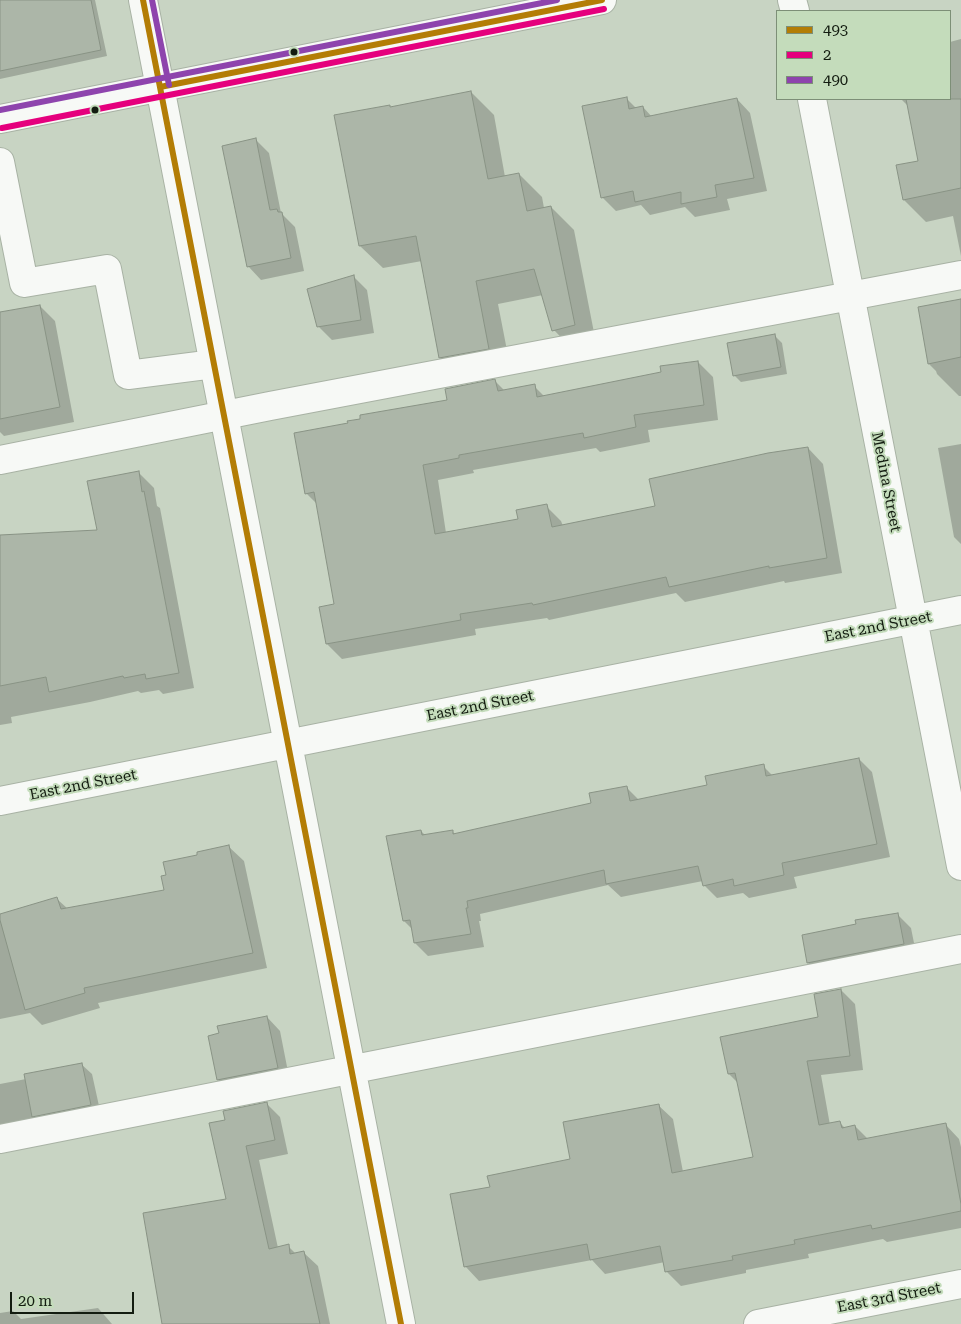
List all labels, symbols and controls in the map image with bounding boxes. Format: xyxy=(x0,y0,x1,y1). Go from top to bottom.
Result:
legend xyxy=(776,10,951,100)
text: 493 xyxy=(823,21,848,39)
text: 2 xyxy=(823,46,831,64)
unlabelled marker xyxy=(289,47,299,57)
text: 490 xyxy=(823,71,848,89)
unlabelled marker xyxy=(90,105,100,115)
street label: Medina Street xyxy=(867,430,905,534)
street label: East 2nd Street xyxy=(823,608,933,646)
street label: East 2nd Street xyxy=(425,687,535,725)
street label: East 2nd Street xyxy=(28,766,138,804)
street label: East 3rd Street xyxy=(836,1279,942,1317)
scale bar xyxy=(12,1282,136,1314)
text: 20 m xyxy=(18,1292,52,1310)

